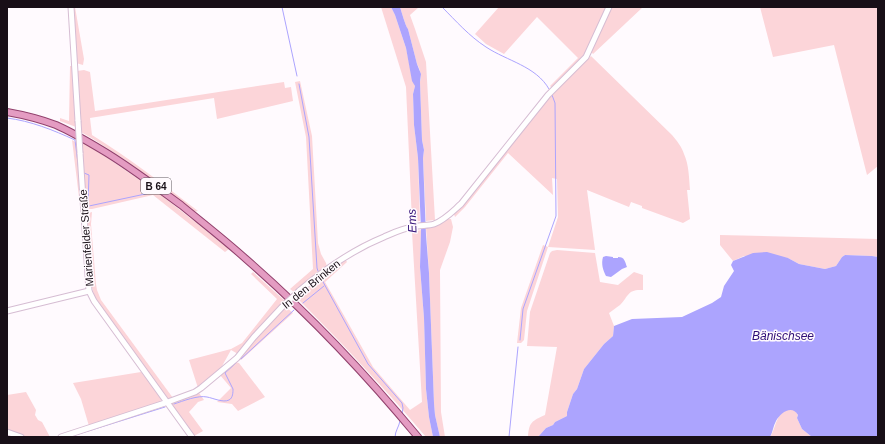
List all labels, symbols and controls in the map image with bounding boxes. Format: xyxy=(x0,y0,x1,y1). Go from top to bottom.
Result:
road number: B 64 xyxy=(141,178,171,194)
street label: Marienfelder Straße xyxy=(77,189,95,287)
water label: Ems xyxy=(405,209,419,233)
street label: In den Brinken xyxy=(280,257,342,311)
water label: Bänischsee xyxy=(752,329,814,343)

